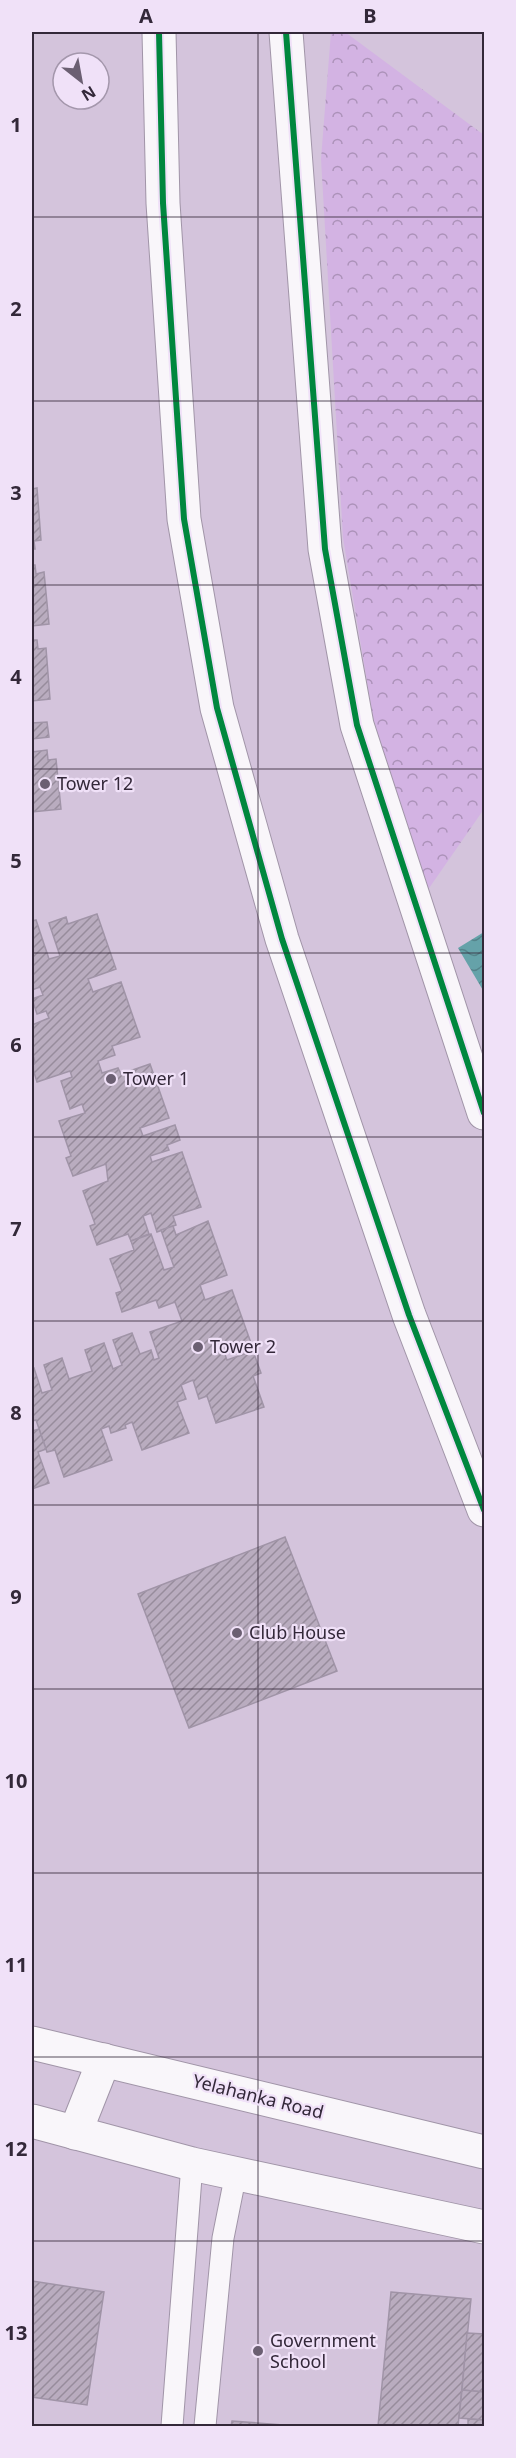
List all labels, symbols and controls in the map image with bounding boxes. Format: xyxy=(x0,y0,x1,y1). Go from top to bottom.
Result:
text: A xyxy=(139,2,153,29)
text: B xyxy=(363,2,377,29)
north arrow xyxy=(51,51,111,111)
text: N xyxy=(77,81,100,107)
text: 1 xyxy=(10,111,22,138)
text: 2 xyxy=(10,295,22,322)
text: 3 xyxy=(10,479,22,506)
text: 4 xyxy=(10,663,22,690)
place label: Tower 12 xyxy=(57,771,133,795)
marker: Tower 12 xyxy=(38,777,52,791)
text: 5 xyxy=(10,847,22,874)
text: 6 xyxy=(10,1031,22,1058)
place label: Tower 1 xyxy=(123,1066,189,1090)
marker: Tower 1 xyxy=(104,1072,118,1086)
text: 7 xyxy=(10,1215,22,1242)
place label: Tower 2 xyxy=(210,1334,276,1358)
marker: Tower 2 xyxy=(191,1340,205,1354)
text: 8 xyxy=(10,1399,22,1426)
text: 9 xyxy=(10,1583,22,1610)
place label: Club House xyxy=(249,1620,346,1644)
marker: Club House xyxy=(230,1626,244,1640)
text: 10 xyxy=(5,1767,27,1794)
text: 11 xyxy=(5,1951,27,1978)
street label: Yelahanka Road xyxy=(190,2068,326,2124)
text: 12 xyxy=(5,2135,27,2162)
text: 13 xyxy=(5,2319,27,2346)
place label: Government School xyxy=(270,2328,377,2373)
marker: Government School xyxy=(251,2344,265,2358)

